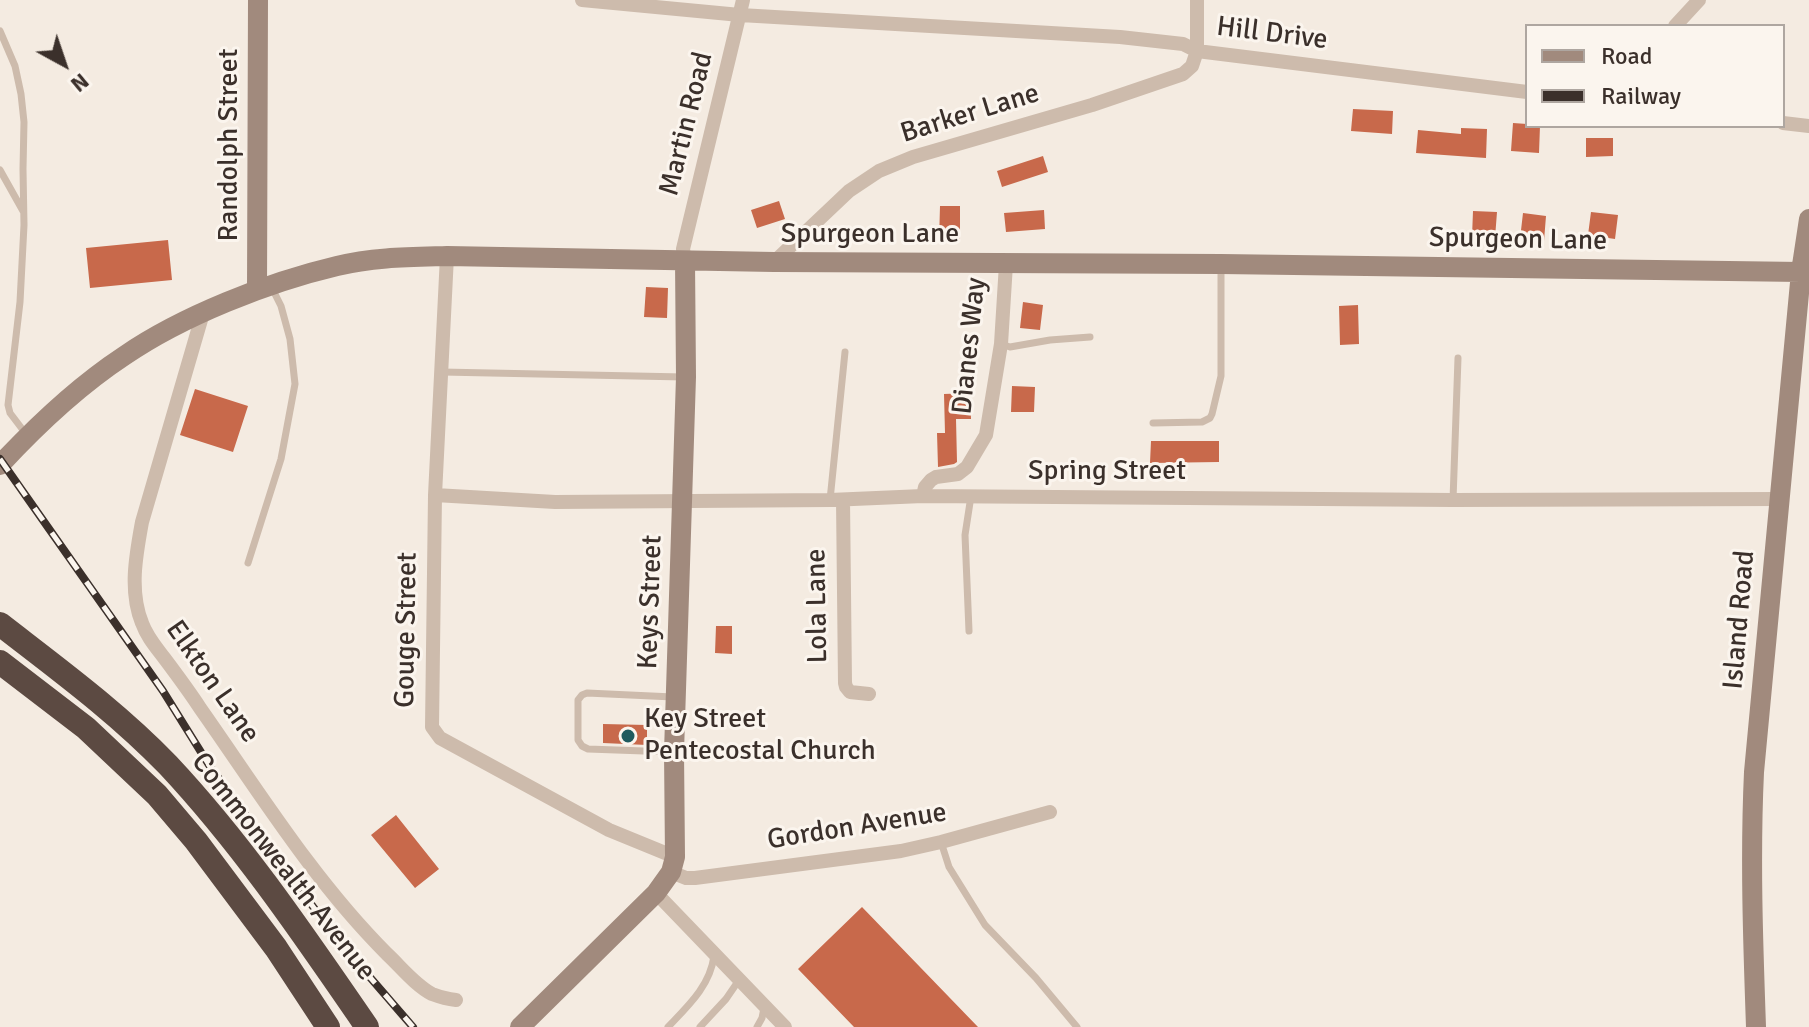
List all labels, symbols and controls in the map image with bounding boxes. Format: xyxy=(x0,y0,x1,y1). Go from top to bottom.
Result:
street label: Hill Drive xyxy=(1215,11,1329,57)
north arrow xyxy=(24,24,104,104)
legend xyxy=(1525,24,1785,128)
text: Road xyxy=(1601,41,1652,71)
street label: Randolph Street xyxy=(213,49,247,241)
street label: Martin Road xyxy=(653,49,721,199)
text: N xyxy=(65,68,94,98)
street label: Barker Lane xyxy=(897,77,1043,151)
text: Railway xyxy=(1601,81,1681,111)
street label: Spurgeon Lane xyxy=(781,218,959,252)
street label: Spurgeon Lane xyxy=(1429,222,1607,258)
street label: Dianes Way xyxy=(946,276,994,416)
street label: Spring Street xyxy=(1028,455,1186,489)
street label: Keys Street xyxy=(632,534,670,670)
street label: Lola Lane xyxy=(800,548,836,664)
street label: Island Road xyxy=(1717,549,1763,691)
street label: Gouge Street xyxy=(389,552,425,708)
street label: Elkton Lane xyxy=(158,614,266,750)
place label: Key Street Pentecostal Church xyxy=(644,703,876,769)
marker: Key Street Pentecostal Church xyxy=(619,727,637,745)
street label: Commonwealth Avenue xyxy=(184,746,382,988)
street label: Gordon Avenue xyxy=(765,796,949,858)

